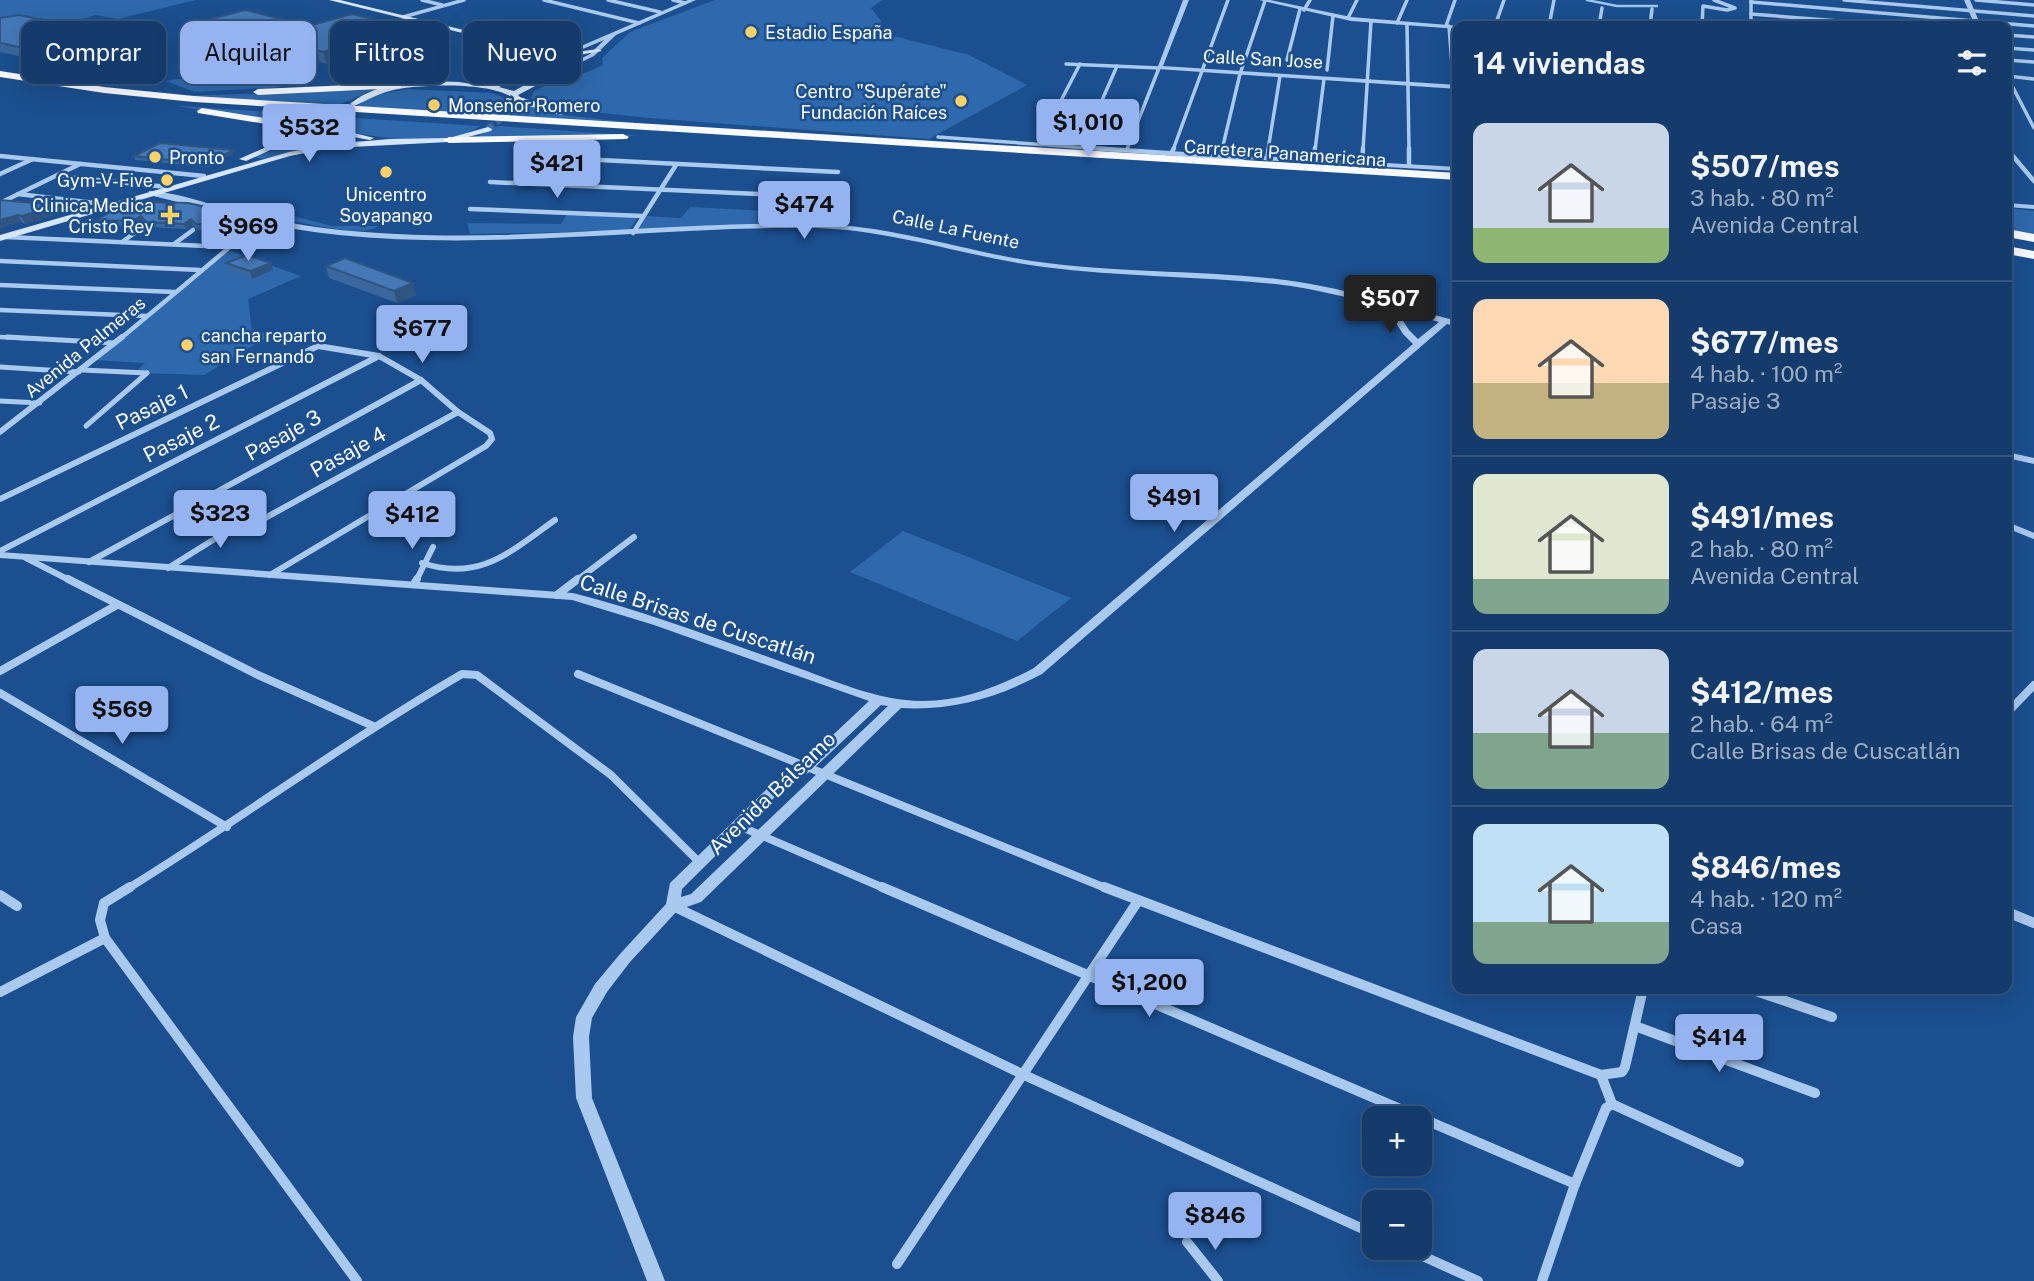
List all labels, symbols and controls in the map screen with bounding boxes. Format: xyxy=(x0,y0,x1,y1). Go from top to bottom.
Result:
chip: Comprar xyxy=(21,21,166,84)
chip: Alquilar xyxy=(180,21,316,84)
chip: Filtros xyxy=(330,21,449,84)
chip: Nuevo xyxy=(463,21,581,84)
place label: Estadio España xyxy=(765,22,893,43)
marker: Estadio España xyxy=(743,24,759,40)
icon: filters xyxy=(1953,44,1991,82)
street label: Calle San Jose xyxy=(1203,45,1323,73)
text: 14 viviendas xyxy=(1473,45,1645,81)
place label: Centro "Supérate" Fundación Raíces xyxy=(795,81,947,123)
marker: Centro "Supérate" Fundación Raíces xyxy=(953,93,969,109)
place label: Monseñor Romero xyxy=(448,95,600,116)
marker: Monseñor Romero xyxy=(426,97,442,113)
pin: $1,010 xyxy=(1031,100,1145,159)
pin: $532 xyxy=(268,104,350,164)
text: $1,010 xyxy=(1052,108,1124,135)
text: $532 xyxy=(278,113,340,140)
street label: Carretera Panamericana xyxy=(1183,135,1387,171)
pin: $421 xyxy=(516,140,598,200)
place label: Pronto xyxy=(169,147,224,168)
text: $507/mes xyxy=(1690,148,1840,184)
marker: Pronto xyxy=(147,149,163,165)
text: $421 xyxy=(529,149,585,176)
icon: home xyxy=(1529,151,1613,235)
marker: Unicentro Soyapango xyxy=(378,164,394,180)
place label: Gym-V-Five xyxy=(57,170,153,191)
marker: Gym-V-Five xyxy=(159,172,175,188)
pin: $474 xyxy=(763,182,845,241)
place label: Unicentro Soyapango xyxy=(339,184,433,226)
text: 3 hab. · 80 m² xyxy=(1690,184,1834,211)
text: $474 xyxy=(774,190,834,217)
place label: Clinica Medica Cristo Rey xyxy=(32,195,154,237)
pin: $969 xyxy=(207,204,289,263)
marker: Clinica Medica Cristo Rey xyxy=(160,205,180,225)
street label: Calle La Fuente xyxy=(891,205,1021,253)
text: Avenida Central xyxy=(1690,211,1859,238)
text: $969 xyxy=(217,212,279,239)
pin: $507 xyxy=(1349,276,1431,335)
text: $507 xyxy=(1360,284,1420,311)
street label: Avenida Palmeras xyxy=(21,292,149,402)
pin: $677 xyxy=(381,306,463,365)
text: $677 xyxy=(392,314,452,341)
text: $677/mes xyxy=(1690,324,1839,360)
place label: cancha reparto san Fernando xyxy=(201,325,327,367)
icon: home xyxy=(1529,327,1613,411)
marker: cancha reparto san Fernando xyxy=(179,337,195,353)
text: 4 hab. · 100 m² xyxy=(1690,360,1842,387)
street label: Pasaje 1 xyxy=(112,379,192,435)
text: Pasaje 3 xyxy=(1690,387,1780,414)
street label: Pasaje 3 xyxy=(241,404,325,466)
street label: Pasaje 2 xyxy=(139,408,223,468)
street label: Pasaje 4 xyxy=(306,421,390,483)
pin: $491 xyxy=(1133,475,1215,534)
text: $491 xyxy=(1146,483,1202,510)
pin: $323 xyxy=(179,490,261,550)
pin: $412 xyxy=(371,491,453,551)
text: $323 xyxy=(190,499,250,526)
text: $491/mes xyxy=(1690,499,1834,535)
text: $412 xyxy=(384,500,440,527)
icon: home xyxy=(1529,502,1613,586)
text: 2 hab. · 80 m² xyxy=(1690,535,1833,562)
text: Avenida Central xyxy=(1690,562,1859,589)
street label: Calle Brisas de Cuscatlán xyxy=(577,569,819,669)
text: $412/mes xyxy=(1690,674,1833,710)
icon: home xyxy=(1529,677,1613,761)
pin: $569 xyxy=(81,686,163,746)
text: $569 xyxy=(91,695,153,722)
text: 2 hab. · 64 m² xyxy=(1690,710,1833,737)
street label: Avenida Bálsamo xyxy=(703,726,841,860)
text: Calle Brisas de Cuscatlán xyxy=(1690,737,1961,764)
text: $846/mes xyxy=(1690,849,1841,885)
icon: home xyxy=(1529,852,1613,936)
text: 4 hab. · 120 m² xyxy=(1690,885,1842,912)
text: Casa xyxy=(1690,912,1743,939)
pin: $1,200 xyxy=(1092,960,1206,1019)
text: $1,200 xyxy=(1111,968,1187,995)
pin: $414 xyxy=(1678,1014,1760,1074)
text: $414 xyxy=(1691,1023,1747,1050)
map controls xyxy=(1362,1106,1432,1260)
button: + xyxy=(1362,1106,1432,1176)
button: − xyxy=(1362,1190,1432,1260)
pin: $846 xyxy=(1174,1192,1256,1252)
text: $846 xyxy=(1184,1201,1246,1228)

